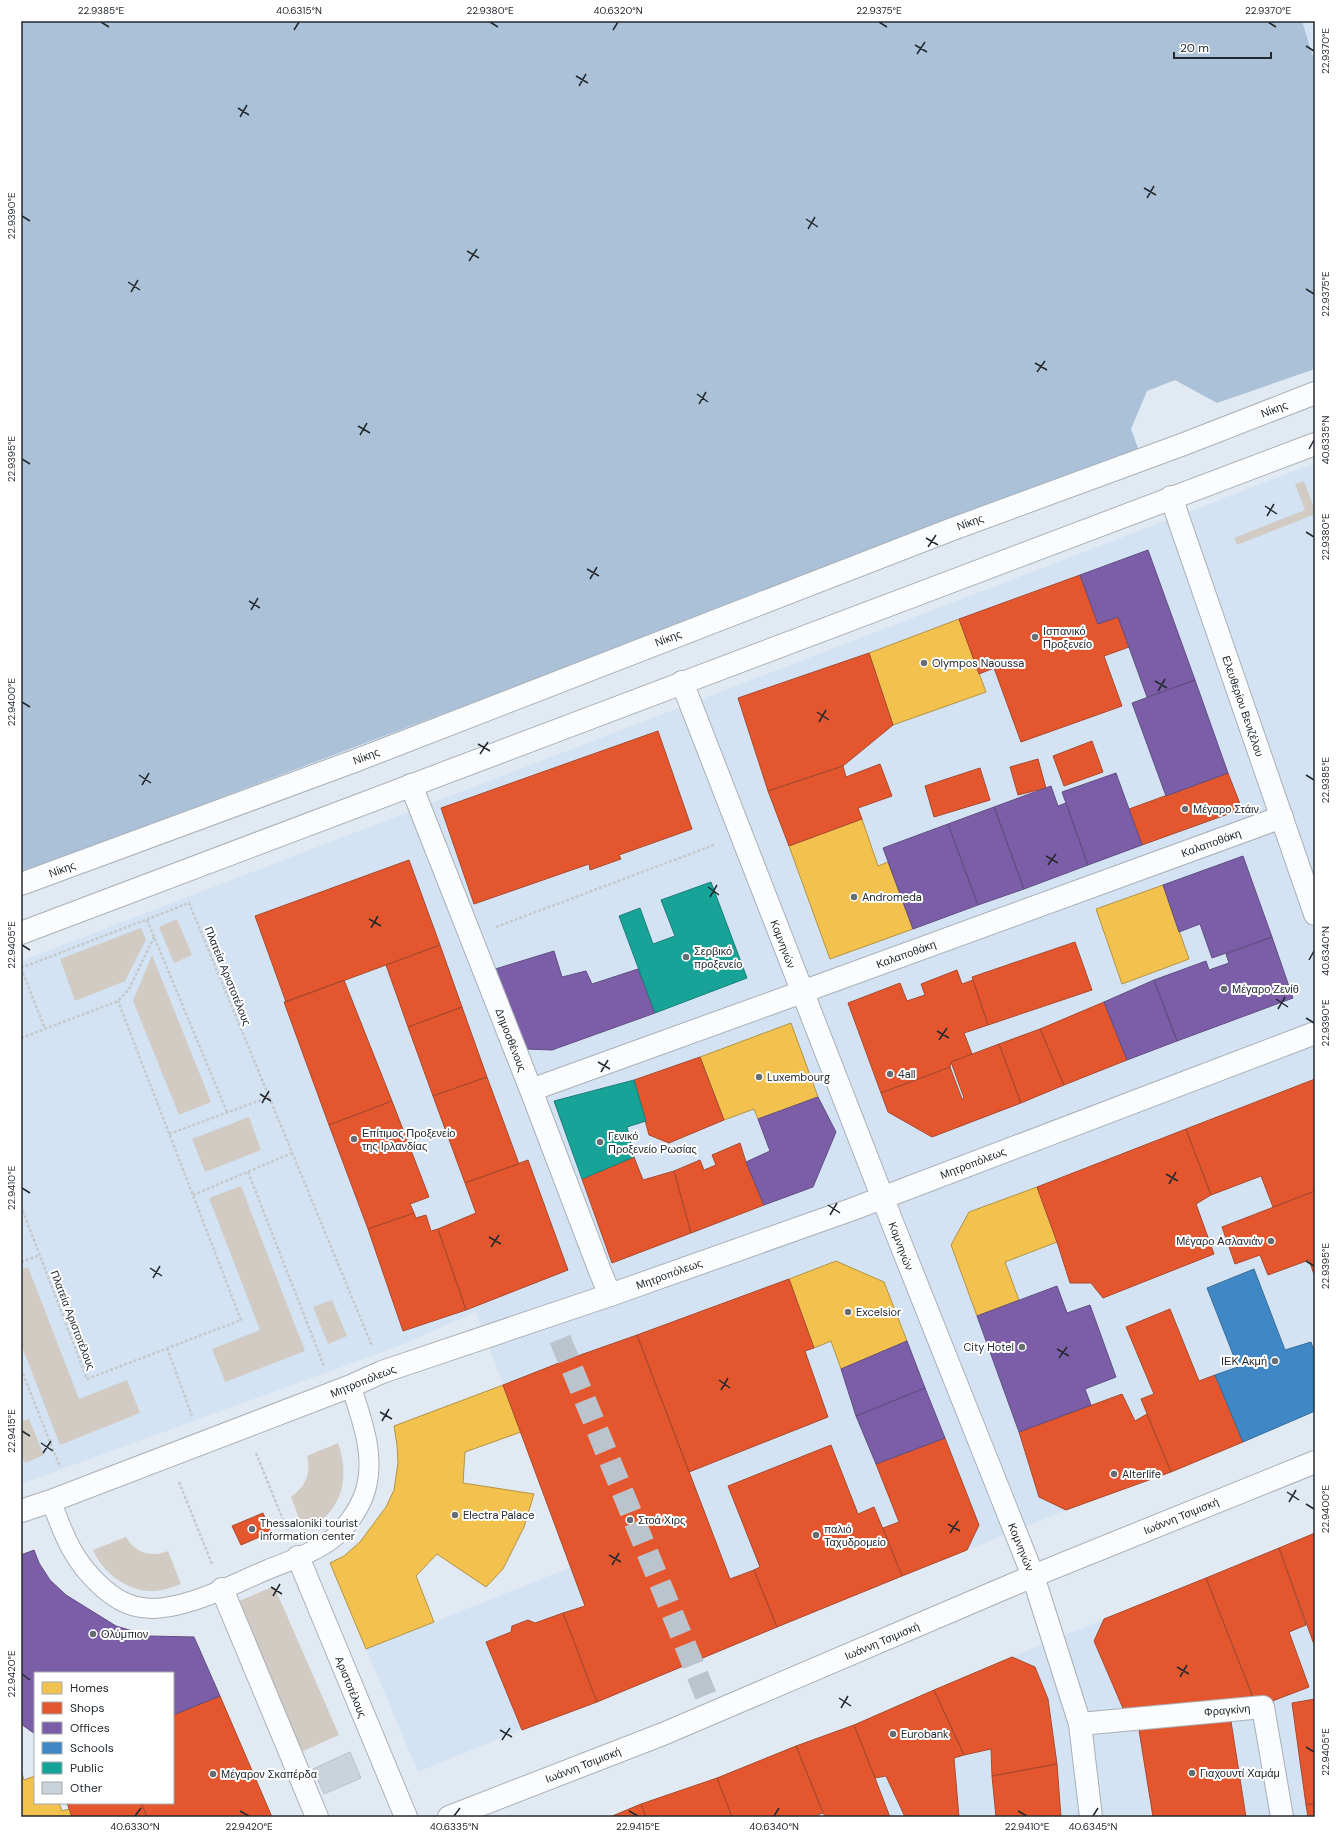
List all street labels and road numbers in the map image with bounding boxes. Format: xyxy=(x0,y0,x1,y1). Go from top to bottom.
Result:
street label: Νίκης xyxy=(1259,398,1289,420)
street label: Νίκης xyxy=(955,511,985,533)
street label: Νίκης xyxy=(653,627,683,649)
street label: Ελευθερίου Βενιζέλου xyxy=(1219,654,1267,758)
street label: Νίκης xyxy=(351,745,381,767)
street label: Καλαποθάκη xyxy=(1179,826,1243,860)
street label: Νίκης xyxy=(47,858,77,880)
street label: Κομνηνών xyxy=(767,918,799,971)
street label: Πλατεία Αριστοτέλους xyxy=(202,924,254,1028)
street label: Καλαποθάκη xyxy=(874,937,938,971)
street label: Δημοσθένους xyxy=(493,1006,529,1074)
street label: Μητροπόλεως xyxy=(938,1144,1008,1182)
street label: Κομνηνών xyxy=(885,1220,917,1273)
street label: Μητροπόλεως xyxy=(634,1256,704,1292)
street label: Πλατεία Αριστοτέλους xyxy=(48,1268,98,1372)
street label: Μητροπόλεως xyxy=(328,1362,398,1400)
street label: Ιωάννη Τσιμισκή xyxy=(1141,1495,1221,1537)
street label: Κομνηνών xyxy=(1005,1521,1037,1574)
street label: Ιωάννη Τσιμισκή xyxy=(842,1619,922,1663)
street label: Αριστοτέλους xyxy=(332,1654,370,1720)
street label: Φραγκίνη xyxy=(1203,1701,1251,1719)
street label: Ιωάννη Τσιμισκή xyxy=(543,1744,623,1786)

